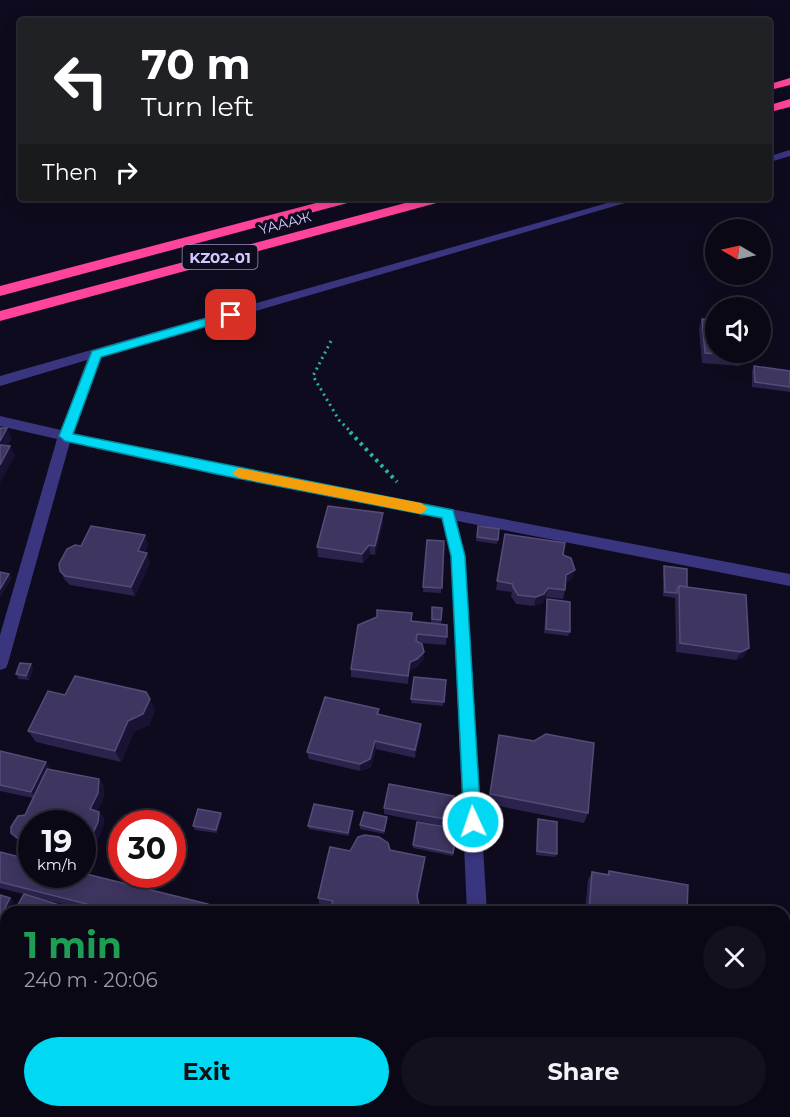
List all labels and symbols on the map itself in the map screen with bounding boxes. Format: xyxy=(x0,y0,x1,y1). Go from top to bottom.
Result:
street label: ҮАААЖ xyxy=(257,207,313,239)
north arrow xyxy=(705,219,771,285)
road number: KZ02-01 xyxy=(182,245,258,269)
pin xyxy=(205,289,256,340)
position arrow xyxy=(441,790,505,854)
speed limit sign: 30 xyxy=(108,810,186,888)

